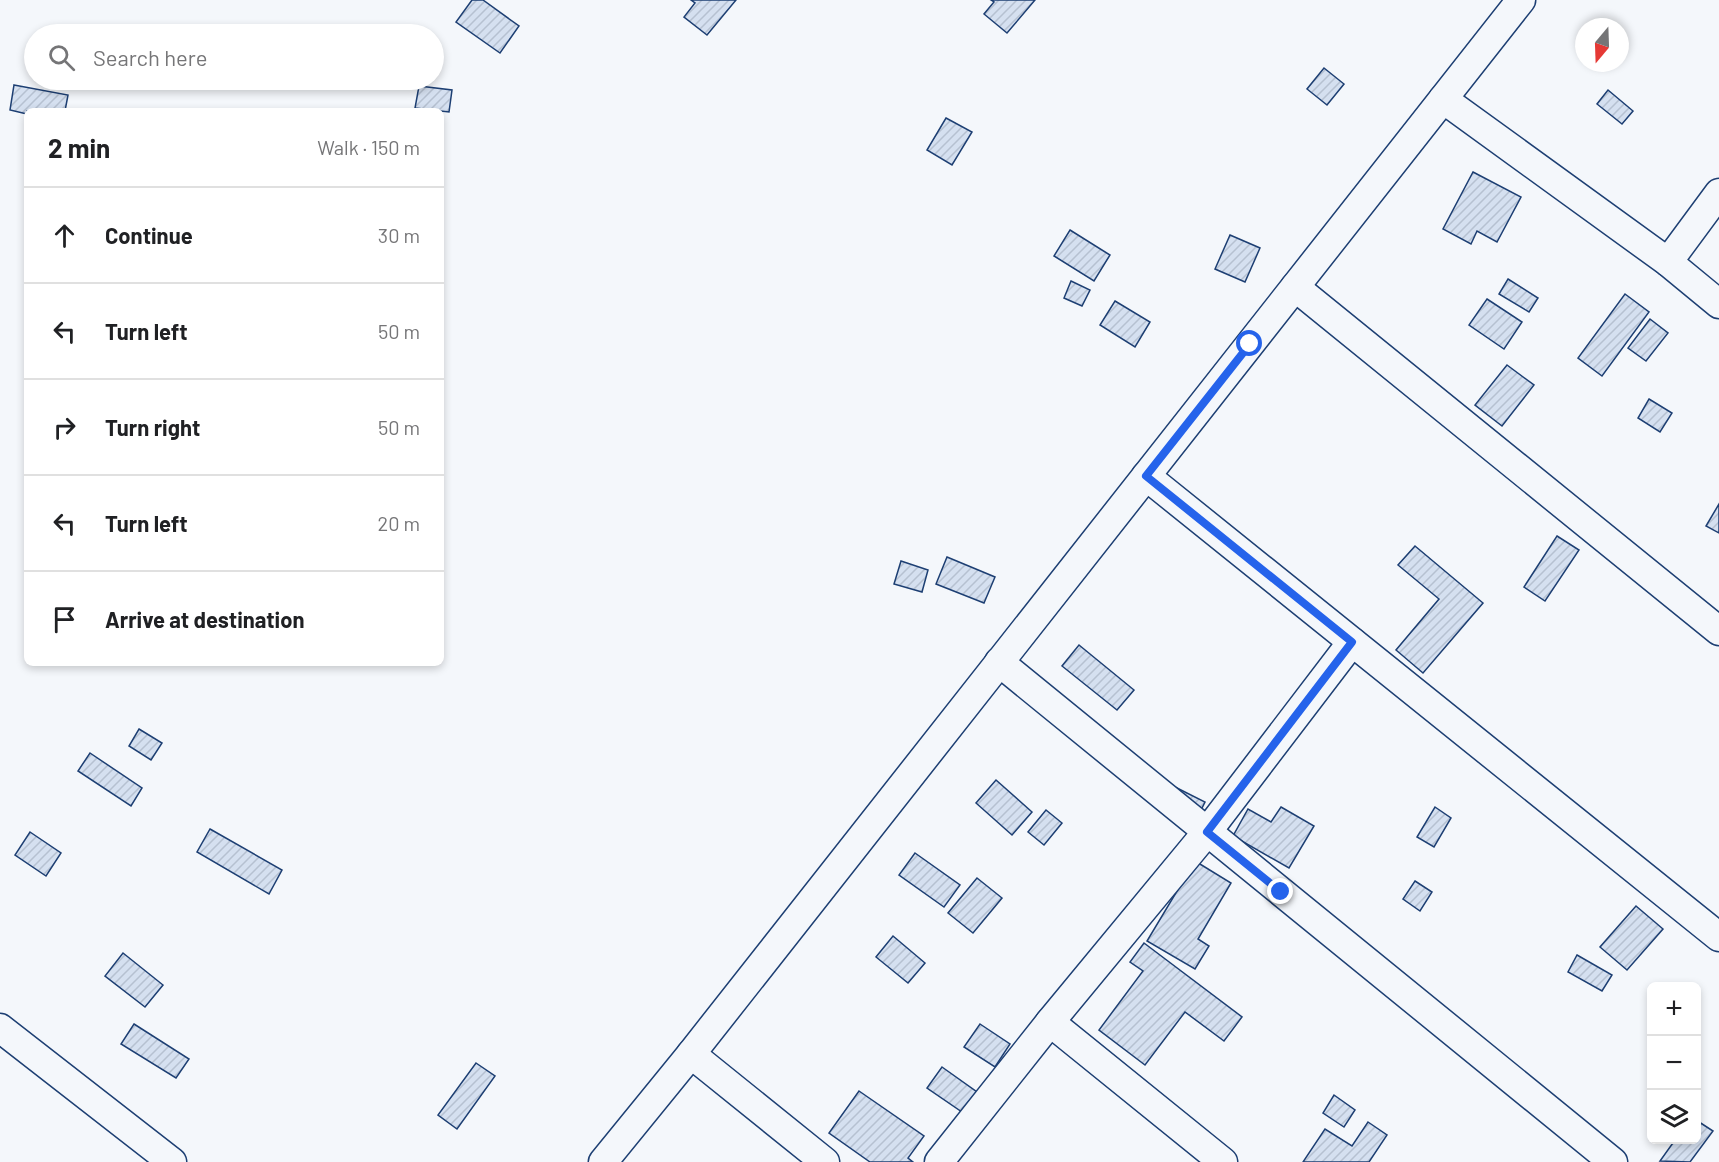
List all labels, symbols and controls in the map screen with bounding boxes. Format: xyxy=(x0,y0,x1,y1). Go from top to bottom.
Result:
north arrow xyxy=(1575,18,1629,72)
search box xyxy=(24,24,444,90)
icon: search xyxy=(45,41,78,74)
text: Search here xyxy=(93,44,207,70)
text: 2 min xyxy=(48,132,110,163)
text: Walk · 150 m xyxy=(317,135,420,159)
icon: ahead xyxy=(48,219,81,252)
text: Continue xyxy=(105,222,193,248)
text: 30 m xyxy=(378,223,420,247)
icon: left xyxy=(48,315,81,348)
text: Turn left xyxy=(105,318,188,344)
text: 50 m xyxy=(378,319,420,343)
route start xyxy=(1236,330,1262,356)
icon: right xyxy=(48,411,81,444)
text: Turn right xyxy=(105,414,200,440)
text: 50 m xyxy=(378,415,420,439)
icon: left xyxy=(48,507,81,540)
text: Turn left xyxy=(105,510,188,536)
text: 20 m xyxy=(377,511,420,535)
icon: arrive xyxy=(48,603,81,636)
text: Arrive at destination xyxy=(105,606,304,632)
route end xyxy=(1267,878,1293,904)
map controls xyxy=(1647,982,1701,1144)
button: + xyxy=(1647,982,1701,1036)
button: − xyxy=(1647,1036,1701,1090)
button: layers xyxy=(1647,1090,1701,1144)

